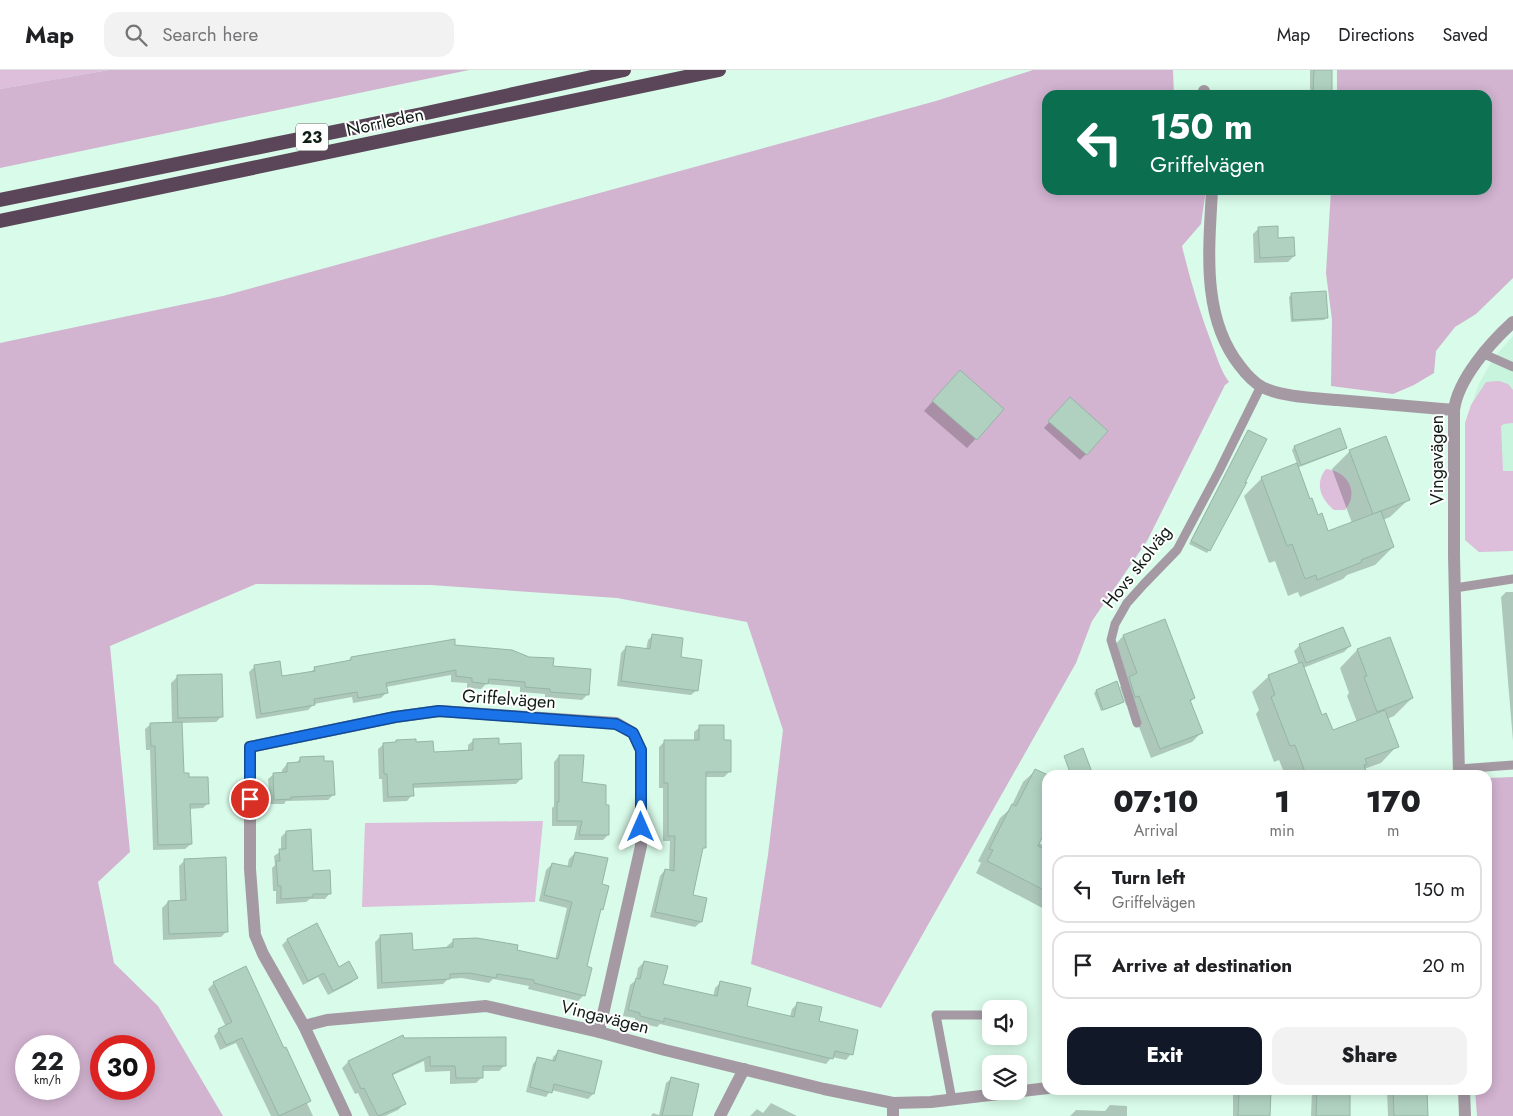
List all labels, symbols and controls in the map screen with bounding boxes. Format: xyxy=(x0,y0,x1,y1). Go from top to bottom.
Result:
search box xyxy=(104,12,454,57)
text: Map xyxy=(25,17,74,52)
icon: search xyxy=(122,21,150,49)
text: Search here xyxy=(162,21,258,48)
text: Map xyxy=(1277,22,1310,48)
text: Directions xyxy=(1338,22,1414,48)
text: Saved xyxy=(1442,22,1488,48)
street label: Norrleden xyxy=(344,101,426,143)
text: 150 m xyxy=(1150,102,1253,152)
icon: left xyxy=(1067,110,1132,175)
road number: 23 xyxy=(296,124,328,150)
text: Griffelvägen xyxy=(1150,148,1265,180)
street label: Vingavägen xyxy=(1424,415,1450,505)
street label: Hovs skolväg xyxy=(1096,520,1178,614)
street label: Griffelvägen xyxy=(461,683,557,715)
pin xyxy=(229,778,271,820)
text: 07:10 xyxy=(1113,780,1198,823)
text: 1 xyxy=(1274,780,1290,823)
text: 170 xyxy=(1366,780,1421,823)
icon: arrive xyxy=(236,785,264,813)
position arrow xyxy=(614,800,666,852)
text: Arrival xyxy=(1134,819,1178,842)
text: min xyxy=(1270,819,1295,842)
text: m xyxy=(1387,819,1400,842)
text: Turn left xyxy=(1112,864,1185,891)
icon: left xyxy=(1069,875,1097,903)
text: 150 m xyxy=(1414,876,1465,903)
text: Griffelvägen xyxy=(1112,891,1196,914)
icon: arrive xyxy=(1069,951,1097,979)
text: Arrive at destination xyxy=(1112,952,1292,979)
text: 20 m xyxy=(1422,952,1465,979)
street label: Vingavägen xyxy=(558,993,652,1041)
map controls xyxy=(982,1000,1027,1100)
button: sound xyxy=(982,1000,1027,1045)
button: Exit xyxy=(1067,1027,1262,1085)
button: Share xyxy=(1272,1027,1467,1085)
speed limit sign: 30 xyxy=(90,1035,155,1100)
text: 22 xyxy=(31,1043,64,1079)
button: layers xyxy=(982,1055,1027,1100)
text: km/h xyxy=(34,1071,61,1089)

